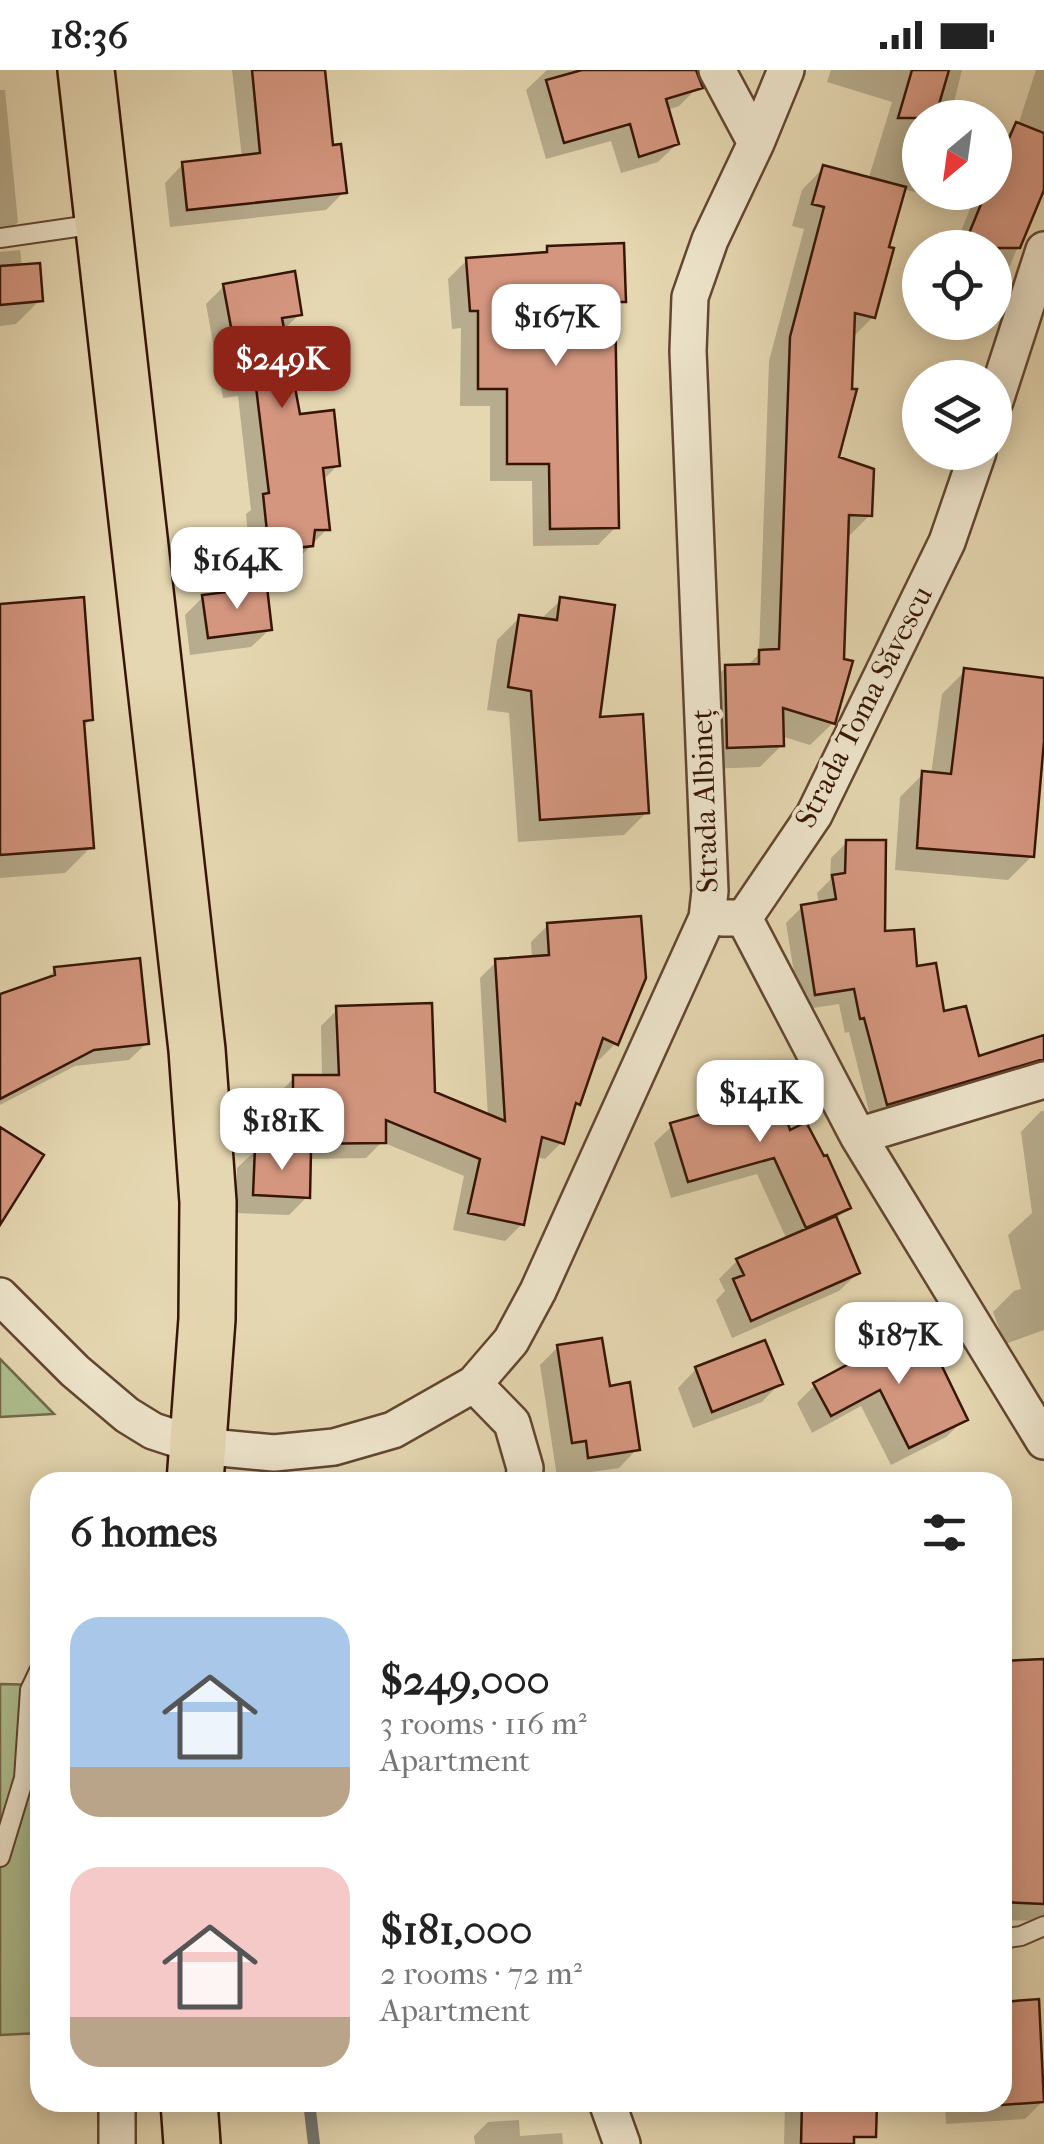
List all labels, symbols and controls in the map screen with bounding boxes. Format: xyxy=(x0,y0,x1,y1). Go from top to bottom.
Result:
text: 18:36 xyxy=(50,13,128,58)
north arrow xyxy=(902,100,1012,210)
map controls xyxy=(902,100,1012,470)
button: locate xyxy=(902,230,1012,340)
pin: $167K xyxy=(486,284,626,369)
text: $167K xyxy=(514,298,598,335)
pin: $249K xyxy=(212,326,352,411)
text: $249K xyxy=(236,340,329,377)
button: layers xyxy=(902,360,1012,470)
pin: $164K xyxy=(167,527,307,612)
text: $164K xyxy=(193,541,281,578)
street label: Strada Toma Săvescu xyxy=(788,580,940,834)
street label: Strada Albineț xyxy=(684,708,726,894)
pin: $141K xyxy=(690,1060,830,1145)
text: $141K xyxy=(719,1074,801,1111)
pin: $181K xyxy=(212,1088,352,1173)
text: $181K xyxy=(242,1102,322,1139)
pin: $187K xyxy=(829,1302,969,1387)
text: $187K xyxy=(857,1316,941,1353)
icon: filters xyxy=(917,1505,972,1560)
text: 6 homes xyxy=(70,1508,217,1557)
text: $249,000 xyxy=(380,1656,550,1705)
icon: home xyxy=(150,1657,270,1777)
text: 3 rooms · 116 m² xyxy=(380,1705,587,1742)
text: Apartment xyxy=(380,1742,530,1779)
text: $181,000 xyxy=(380,1906,532,1955)
icon: home xyxy=(150,1907,270,2027)
text: 2 rooms · 72 m² xyxy=(380,1955,582,1992)
text: Apartment xyxy=(380,1992,530,2029)

